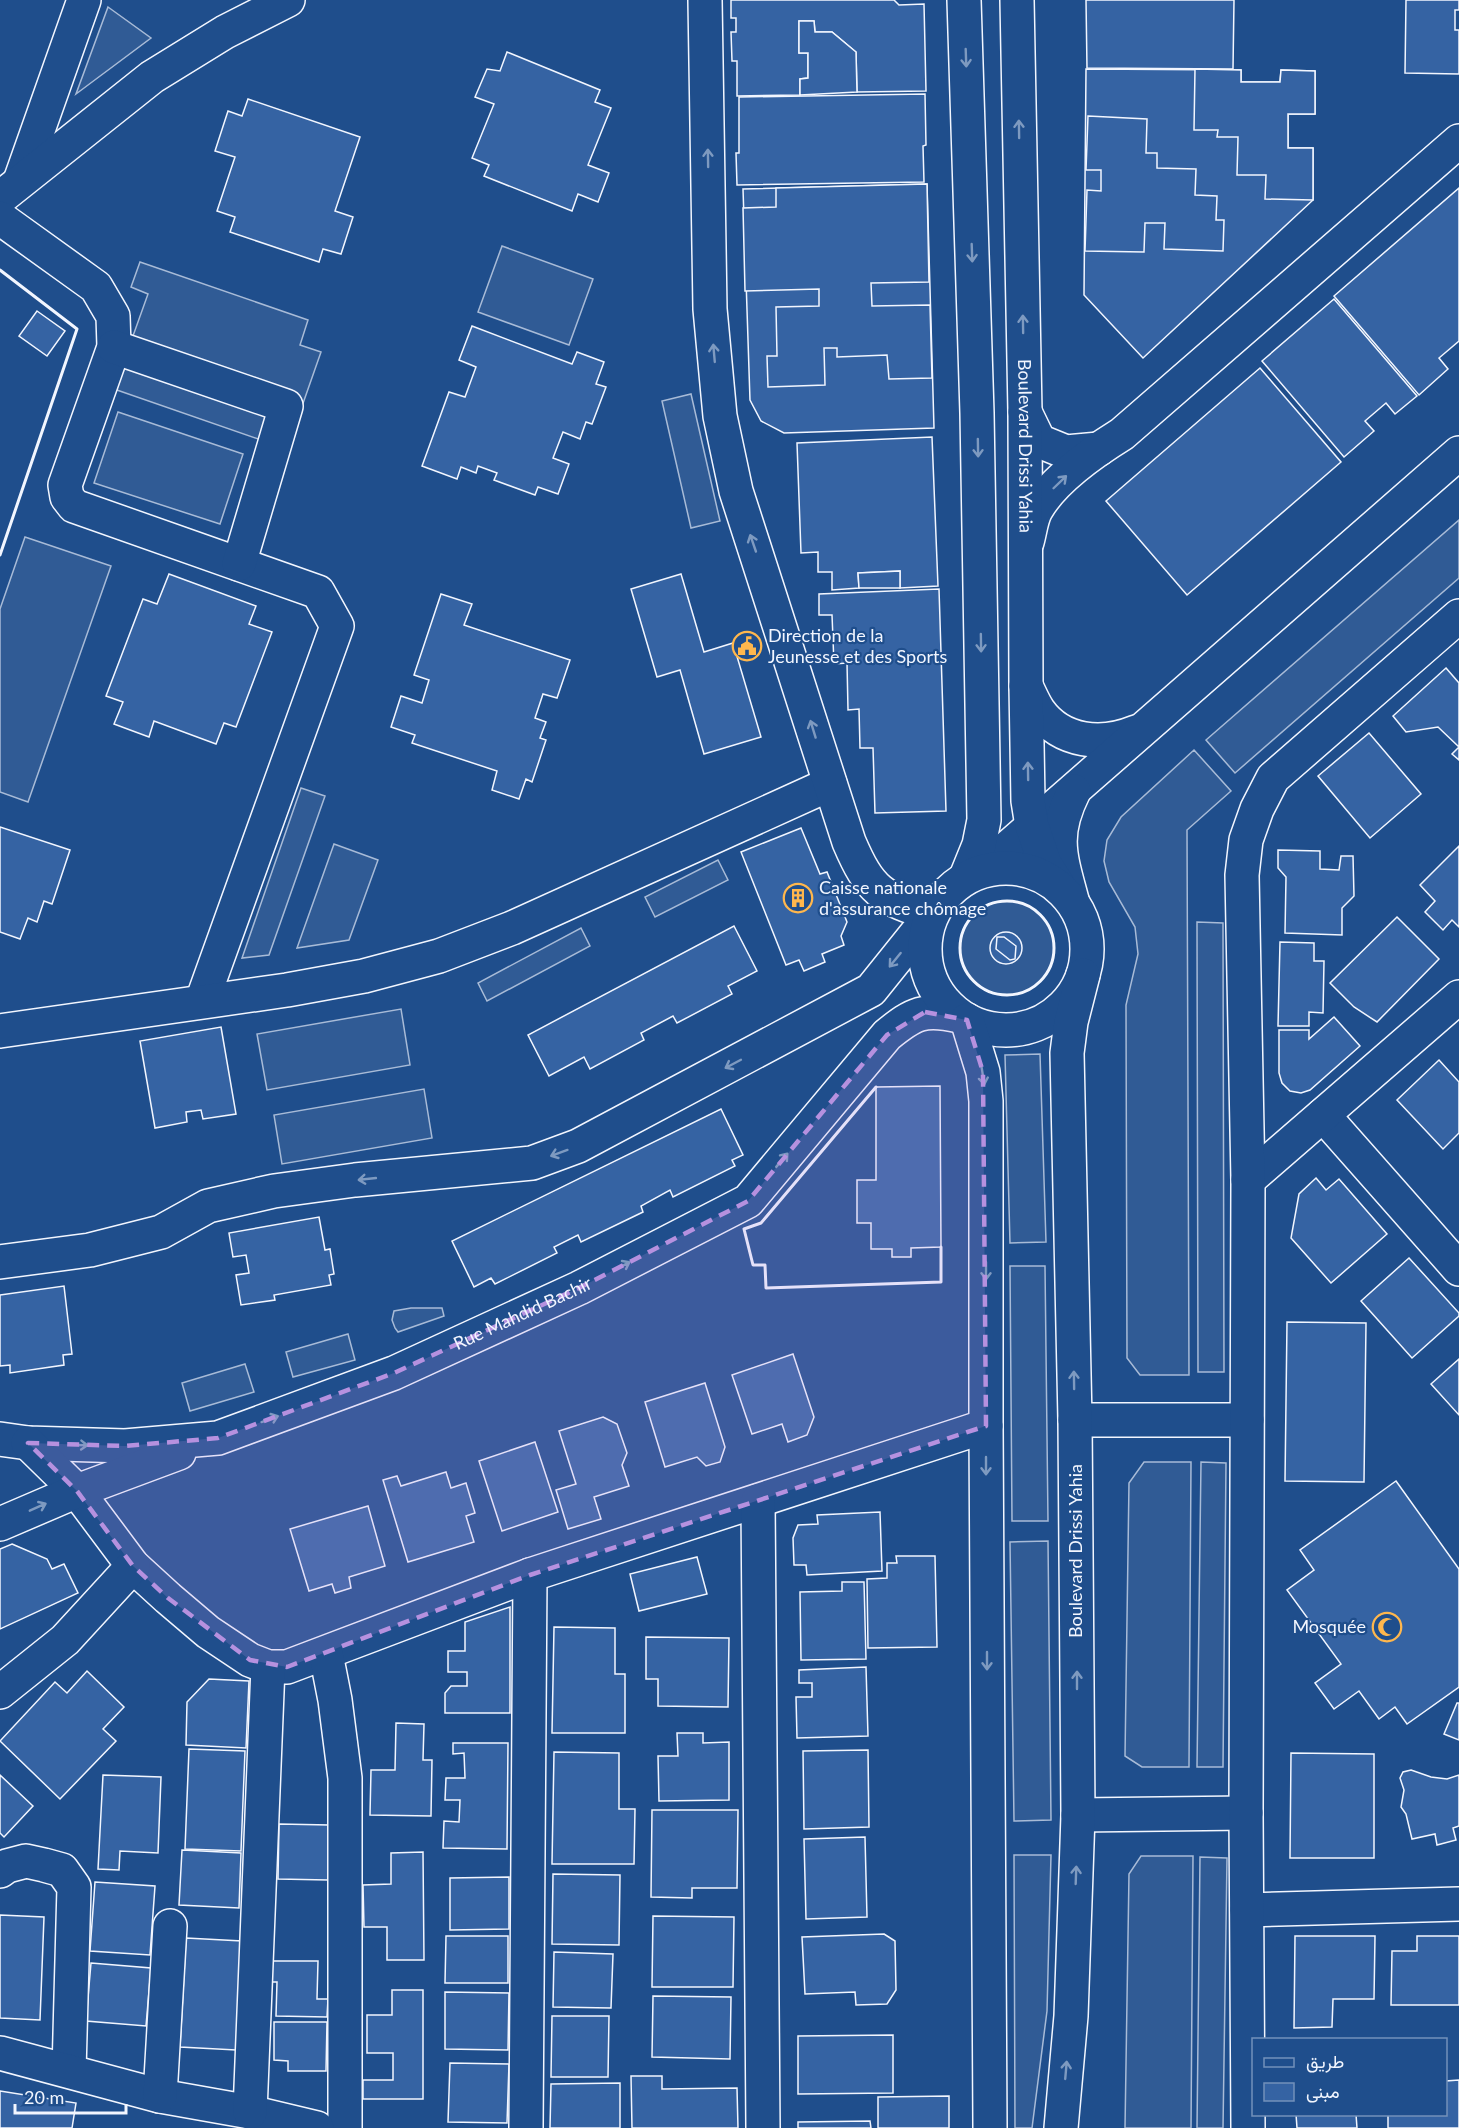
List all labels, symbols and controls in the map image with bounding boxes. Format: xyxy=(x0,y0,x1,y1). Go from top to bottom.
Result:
one-way arrow xyxy=(960,48,972,68)
one-way arrow xyxy=(1013,119,1025,139)
one-way arrow xyxy=(702,148,714,168)
one-way arrow xyxy=(966,243,978,263)
one-way arrow xyxy=(1017,314,1029,334)
one-way arrow xyxy=(708,343,719,363)
street label: Boulevard Drissi Yahia xyxy=(1014,359,1037,533)
one-way arrow xyxy=(972,438,983,458)
one-way arrow xyxy=(1053,475,1068,489)
one-way arrow xyxy=(747,534,758,553)
place label: Direction de la Jeunesse et des Sports xyxy=(768,624,947,667)
public building icon: Direction de la Jeunesse et des Sports xyxy=(731,630,763,662)
one-way arrow xyxy=(975,633,987,653)
one-way arrow xyxy=(806,720,817,739)
one-way arrow xyxy=(1022,761,1033,781)
place label: Caisse nationale d'assurance chômage xyxy=(819,876,986,919)
building icon: Caisse nationale d'assurance chômage xyxy=(782,882,814,914)
one-way arrow xyxy=(888,952,902,967)
one-way arrow xyxy=(724,1059,742,1070)
one-way arrow xyxy=(978,1066,989,1086)
one-way arrow xyxy=(551,1148,569,1159)
one-way arrow xyxy=(775,1153,789,1168)
one-way arrow xyxy=(358,1174,377,1185)
one-way arrow xyxy=(613,1259,631,1271)
one-way arrow xyxy=(980,1261,992,1281)
street label: Rue Mahdid Bachir xyxy=(450,1271,595,1354)
one-way arrow xyxy=(1068,1371,1080,1391)
one-way arrow xyxy=(261,1412,279,1423)
one-way arrow xyxy=(69,1439,89,1451)
one-way arrow xyxy=(980,1456,992,1476)
street label: Boulevard Drissi Yahia xyxy=(1064,1464,1086,1638)
one-way arrow xyxy=(29,1501,47,1513)
mosque icon: Mosquée xyxy=(1371,1611,1403,1643)
place label: Mosquée xyxy=(1292,1615,1366,1637)
one-way arrow xyxy=(981,1651,993,1671)
one-way arrow xyxy=(1071,1671,1083,1691)
one-way arrow xyxy=(1070,1866,1081,1886)
legend xyxy=(1252,2038,1447,2116)
text: طريق xyxy=(1306,2050,1344,2073)
one-way arrow xyxy=(1061,2060,1072,2080)
scale bar xyxy=(15,2077,126,2115)
text: مبنى xyxy=(1306,2080,1340,2103)
text: 20 m xyxy=(24,2086,64,2108)

